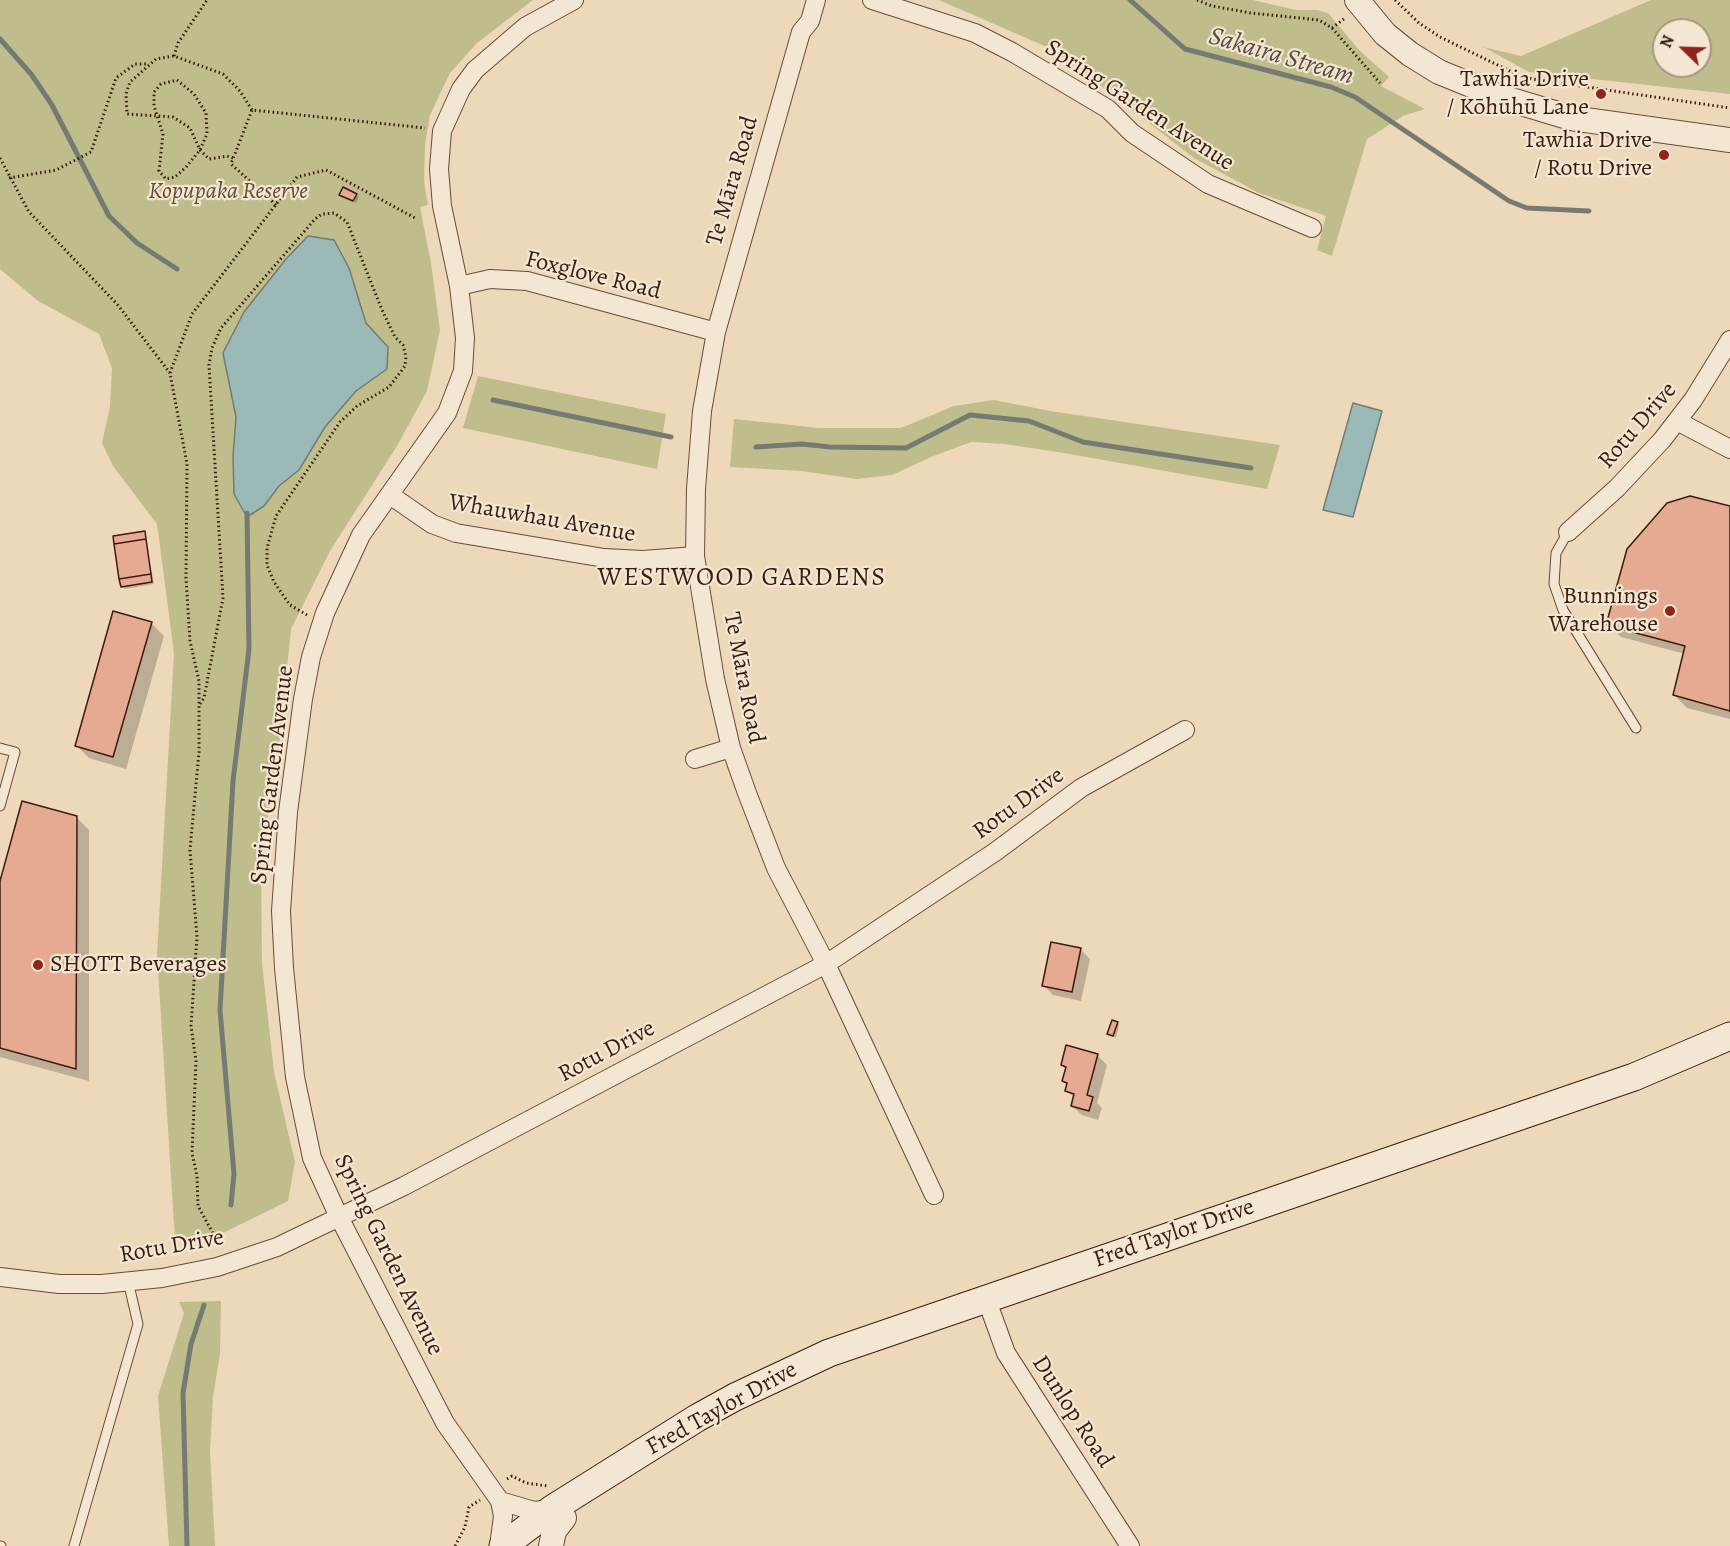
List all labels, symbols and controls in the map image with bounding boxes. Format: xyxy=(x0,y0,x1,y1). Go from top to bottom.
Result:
north arrow xyxy=(1652,18,1712,78)
water label: Sakaira Stream xyxy=(1205,21,1357,93)
text: N xyxy=(1655,32,1680,51)
street label: Spring Garden Avenue xyxy=(1039,34,1239,178)
place label: Tawhia Drive / Kōhūhū Lane xyxy=(1446,66,1589,122)
marker: Tawhia Drive / Kōhūhū Lane xyxy=(1594,87,1608,101)
street label: Te Māra Road xyxy=(701,113,765,249)
place label: Tawhia Drive / Rotu Drive xyxy=(1523,127,1652,183)
marker: Tawhia Drive / Rotu Drive xyxy=(1657,148,1671,162)
park label: Kopupaka Reserve xyxy=(148,178,308,206)
street label: Foxglove Road xyxy=(522,245,664,307)
street label: Rotu Drive xyxy=(1593,377,1683,475)
street label: Whauwhau Avenue xyxy=(446,488,638,550)
district label: WESTWOOD GARDENS xyxy=(598,563,886,595)
place label: Bunnings Warehouse xyxy=(1549,583,1658,639)
marker: Bunnings Warehouse xyxy=(1663,604,1677,618)
street label: Te Māra Road xyxy=(716,610,770,746)
street label: Spring Garden Avenue xyxy=(245,664,301,886)
street label: Rotu Drive xyxy=(968,761,1070,847)
place label: SHOTT Beverages xyxy=(50,951,227,979)
marker: SHOTT Beverages xyxy=(31,958,45,972)
street label: Rotu Drive xyxy=(554,1015,660,1089)
street label: Spring Garden Avenue xyxy=(327,1150,449,1360)
street label: Fred Taylor Drive xyxy=(1090,1193,1258,1275)
street label: Rotu Drive xyxy=(118,1224,226,1270)
street label: Dunlop Road xyxy=(1025,1350,1119,1474)
street label: Fred Taylor Drive xyxy=(641,1356,803,1462)

